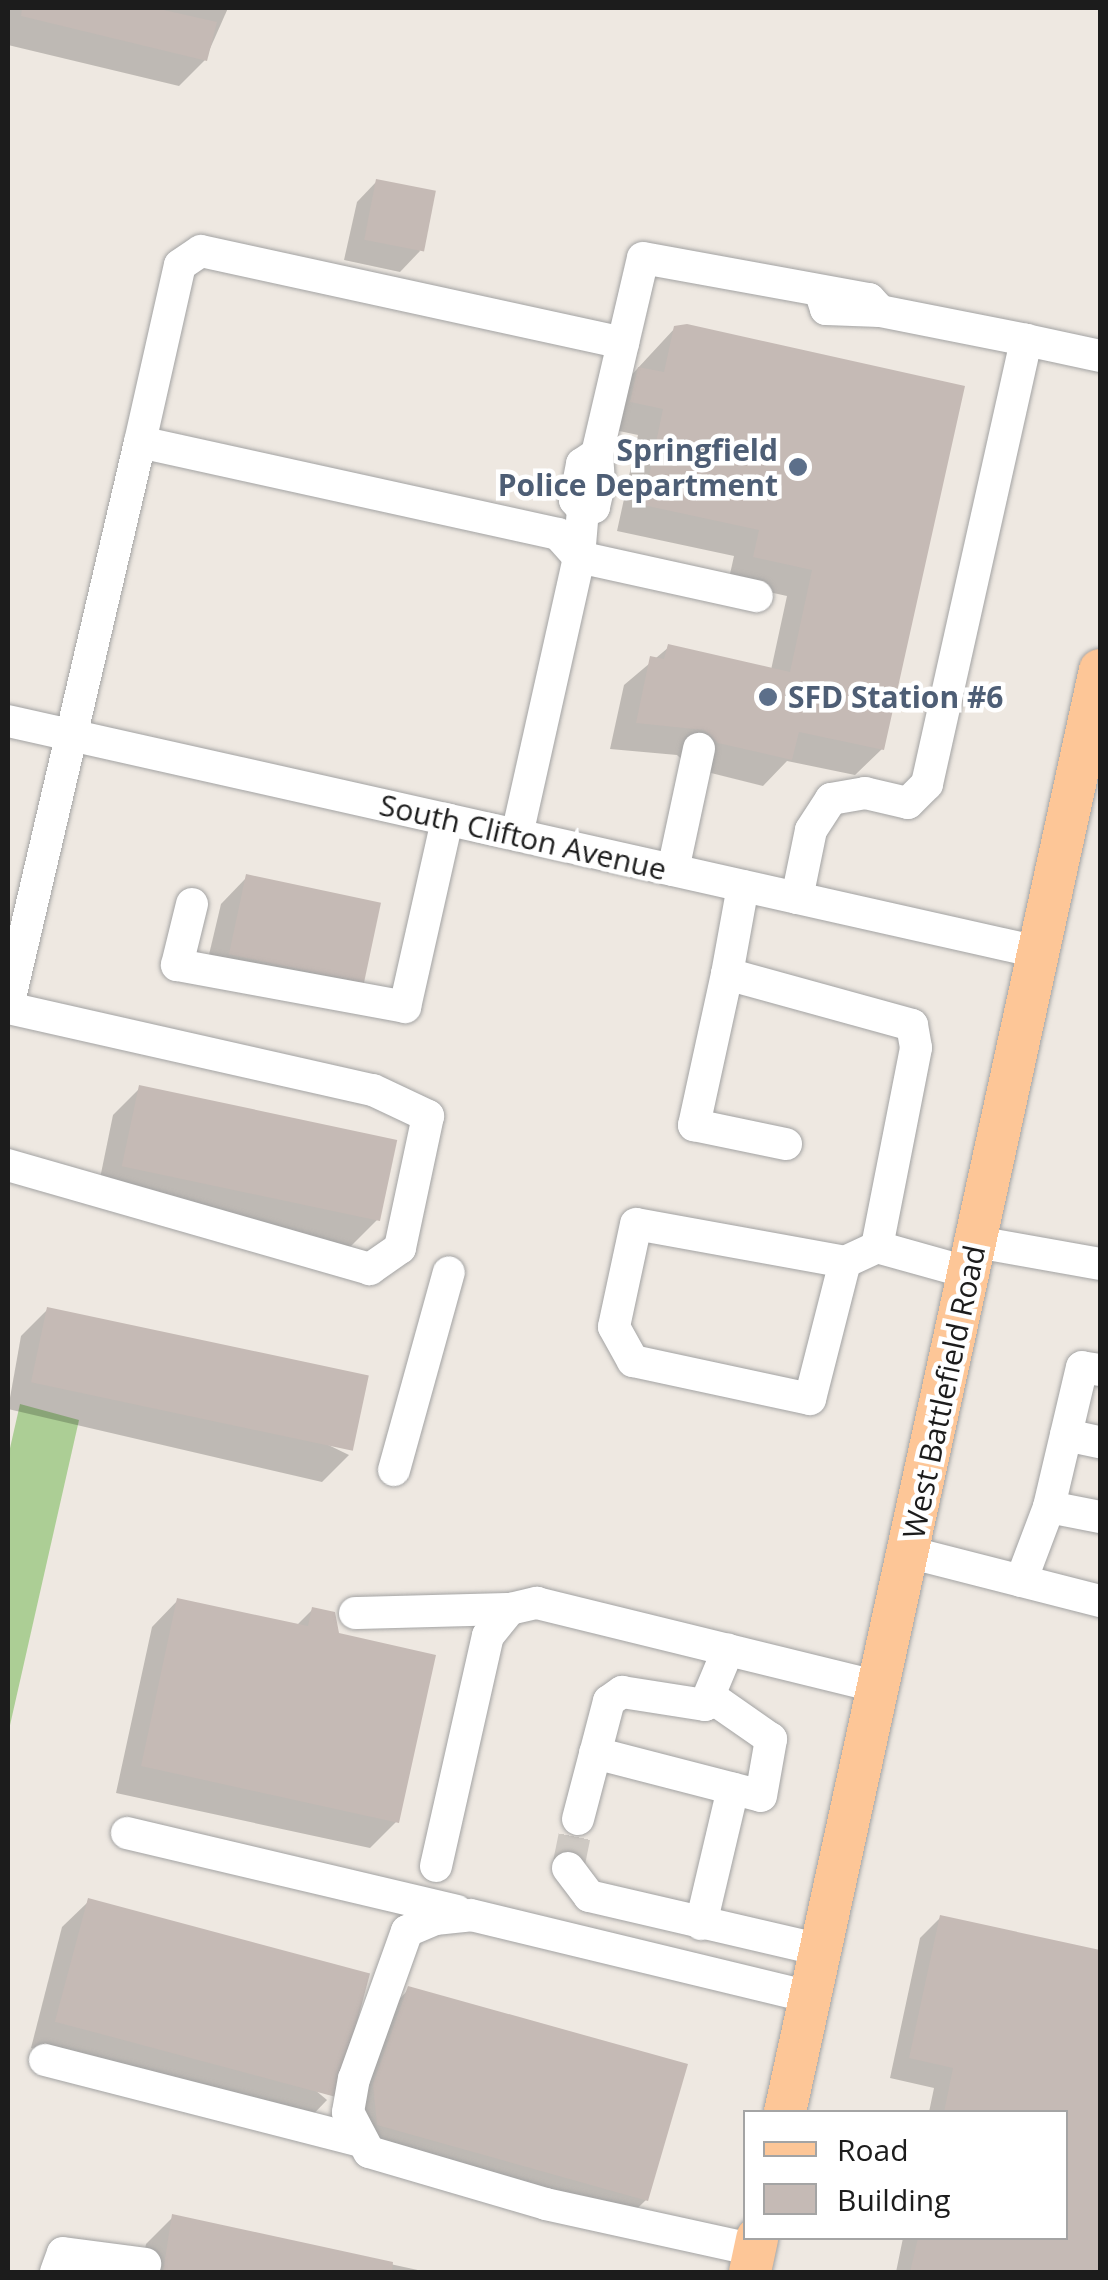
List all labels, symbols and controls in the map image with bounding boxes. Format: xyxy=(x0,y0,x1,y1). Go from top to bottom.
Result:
place label: Springfield Police Department xyxy=(498,432,778,502)
marker: Springfield Police Department xyxy=(787,456,809,478)
place label: SFD Station #6 xyxy=(788,679,1003,715)
marker: SFD Station #6 xyxy=(757,686,779,708)
street label: South Clifton Avenue xyxy=(376,786,670,888)
street label: West Battlefield Road xyxy=(895,1242,993,1542)
legend xyxy=(743,2110,1068,2240)
text: Road xyxy=(837,2129,909,2170)
text: Building xyxy=(837,2179,951,2220)

